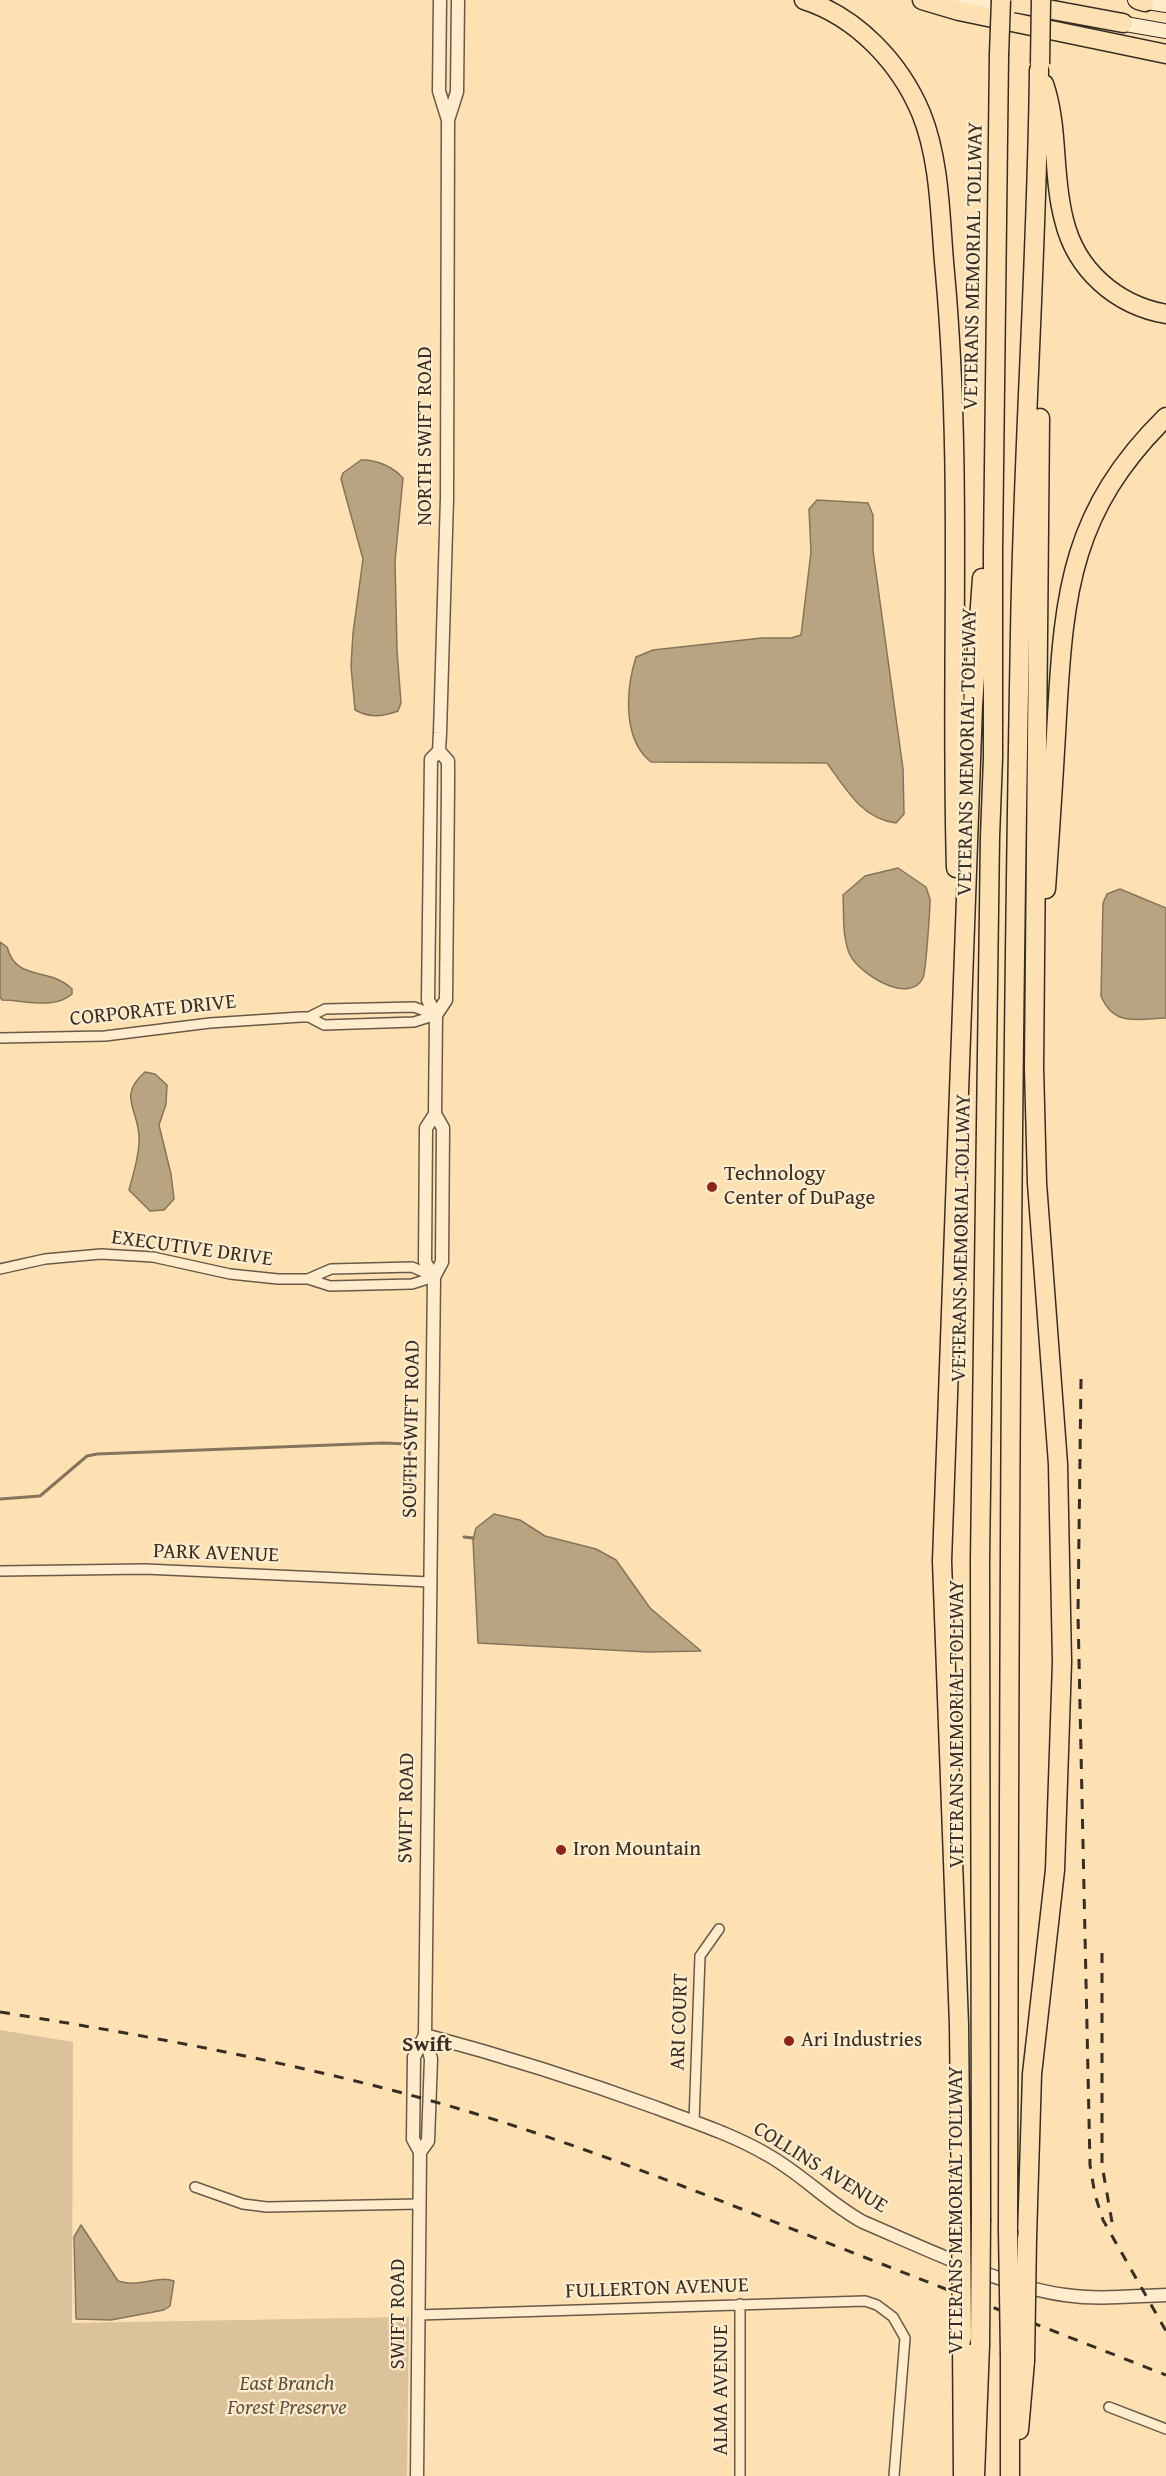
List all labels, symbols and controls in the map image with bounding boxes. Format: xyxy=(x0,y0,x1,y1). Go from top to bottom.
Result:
street label: VETERANS MEMORIAL TOLLWAY xyxy=(959,122,989,410)
street label: NORTH SWIFT ROAD xyxy=(413,346,439,526)
street label: VETERANS MEMORIAL TOLLWAY xyxy=(953,608,983,896)
street label: CORPORATE DRIVE xyxy=(69,990,237,1032)
street label: VETERANS MEMORIAL TOLLWAY xyxy=(947,1094,977,1382)
place label: Technology Center of DuPage xyxy=(724,1162,875,1212)
marker: Technology Center of DuPage xyxy=(705,1180,719,1194)
street label: EXECUTIVE DRIVE xyxy=(110,1225,274,1273)
street label: SOUTH SWIFT ROAD xyxy=(398,1340,426,1518)
street label: PARK AVENUE xyxy=(153,1539,279,1569)
street label: VETERANS MEMORIAL TOLLWAY xyxy=(945,1580,971,1868)
street label: SWIFT ROAD xyxy=(393,1752,421,1864)
place label: Iron Mountain xyxy=(573,1837,701,1863)
marker: Iron Mountain xyxy=(554,1843,568,1857)
street label: ARI COURT xyxy=(666,1973,694,2071)
place label: Ari Industries xyxy=(801,2028,922,2054)
district label: Swift xyxy=(402,2032,452,2058)
marker: Ari Industries xyxy=(782,2034,796,2048)
street label: VETERANS MEMORIAL TOLLWAY xyxy=(944,2066,970,2354)
street label: COLLINS AVENUE xyxy=(748,2117,892,2219)
street label: SWIFT ROAD xyxy=(386,2259,412,2369)
street label: FULLERTON AVENUE xyxy=(565,2273,749,2305)
street label: ALMA AVENUE xyxy=(709,2324,735,2456)
park label: East Branch Forest Preserve xyxy=(227,2372,347,2422)

